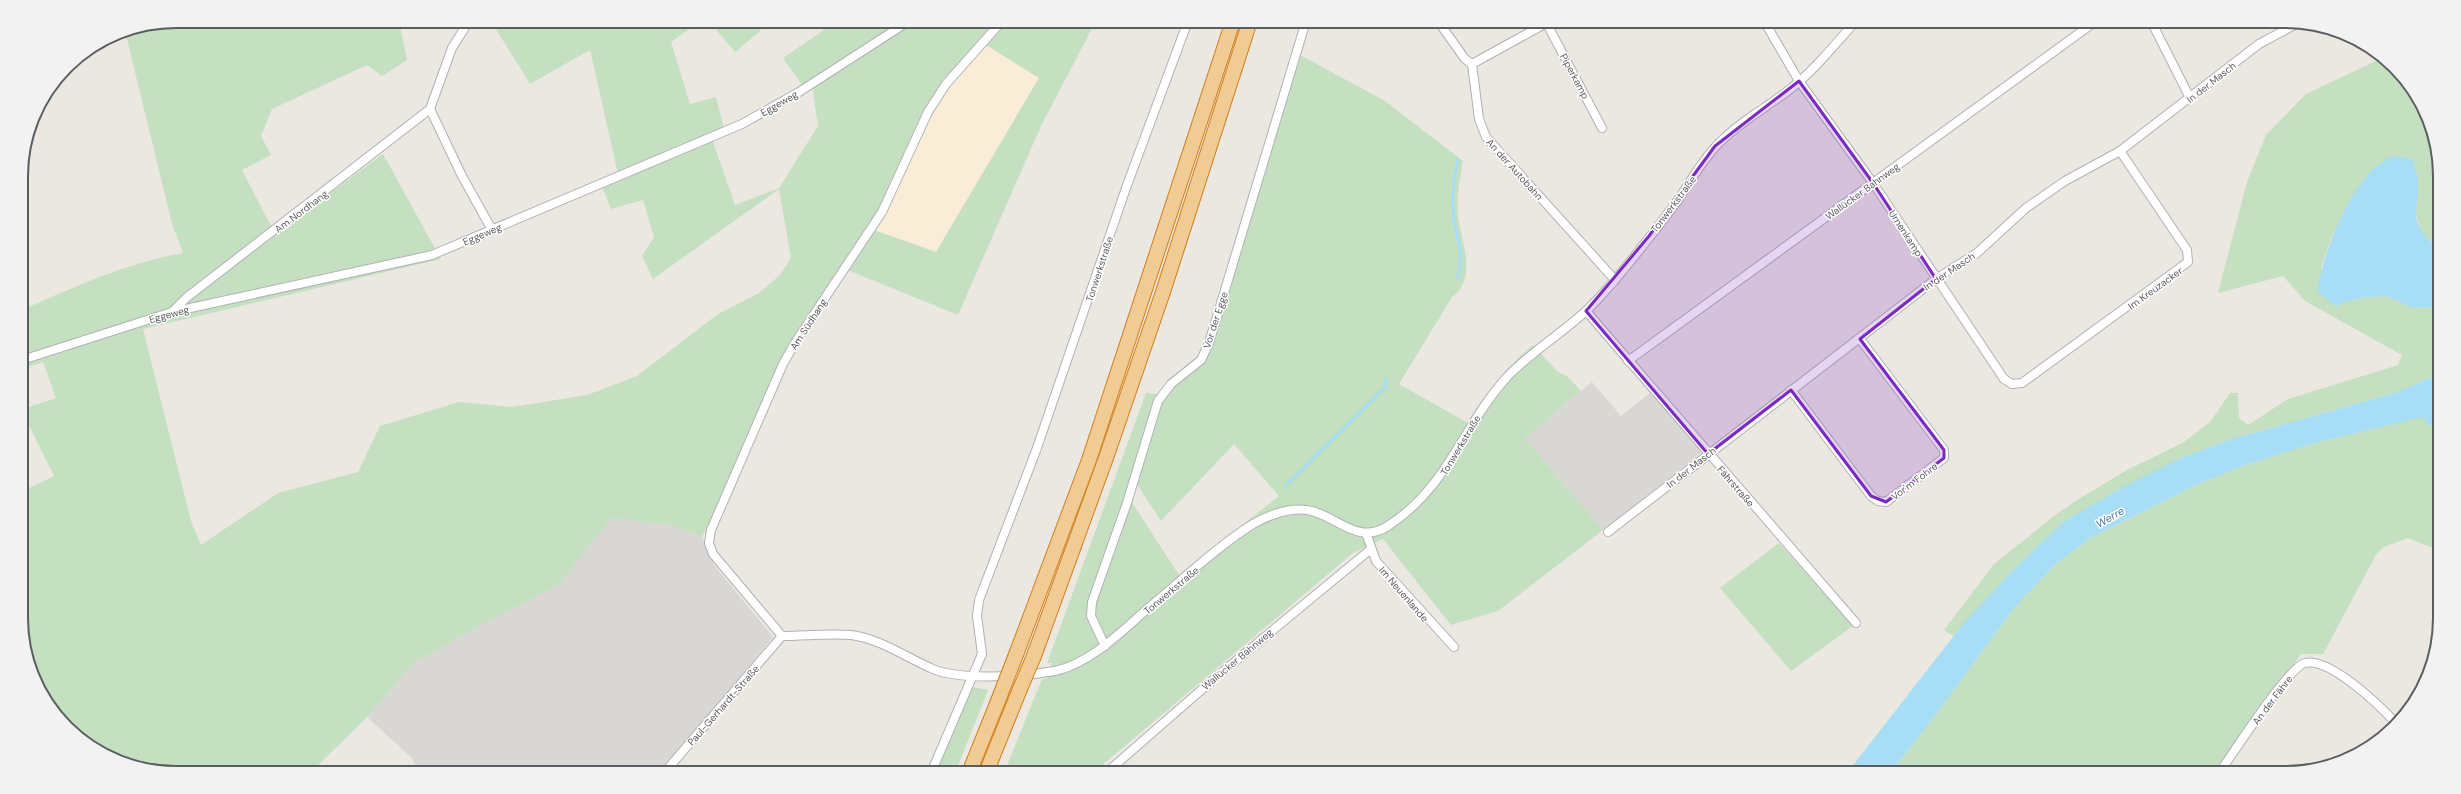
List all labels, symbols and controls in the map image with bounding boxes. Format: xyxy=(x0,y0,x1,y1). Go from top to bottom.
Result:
street label: Piperkamp xyxy=(1557,51,1592,101)
street label: In der Masch xyxy=(2184,59,2239,106)
street label: Eggeweg xyxy=(758,87,801,119)
street label: An der Autobahn xyxy=(1484,136,1546,203)
street label: Wallücker Bahnweg xyxy=(1823,160,1902,223)
street label: Tonwerkstraße xyxy=(1648,173,1699,235)
street label: Am Nordhang xyxy=(272,187,331,236)
street label: Urnenkamp xyxy=(1886,207,1925,259)
street label: Eggeweg xyxy=(461,220,504,248)
street label: Tonwerkstraße xyxy=(1083,235,1116,303)
street label: In der Masch xyxy=(1921,249,1978,293)
street label: Im Kreuzacker xyxy=(2125,264,2185,313)
street label: Vor der Egge xyxy=(1200,290,1231,350)
street label: Am Südhang xyxy=(787,296,830,352)
street label: Eggeweg xyxy=(148,303,191,326)
street label: Tonwerkstraße xyxy=(1437,413,1484,478)
street label: In der Masch xyxy=(1664,444,1719,491)
street label: Vor'm Fohre xyxy=(1888,460,1940,503)
street label: Fährstraße xyxy=(1714,463,1757,510)
water label: Werre xyxy=(2093,503,2127,531)
street label: Tonwerkstraße xyxy=(1141,563,1202,617)
street label: Im Neuenlande xyxy=(1376,564,1431,625)
street label: Wallücker Bahnweg xyxy=(1199,626,1276,693)
street label: Paul-Gerhardt-Straße xyxy=(685,662,762,748)
street label: An der Fähre xyxy=(2250,673,2295,728)

